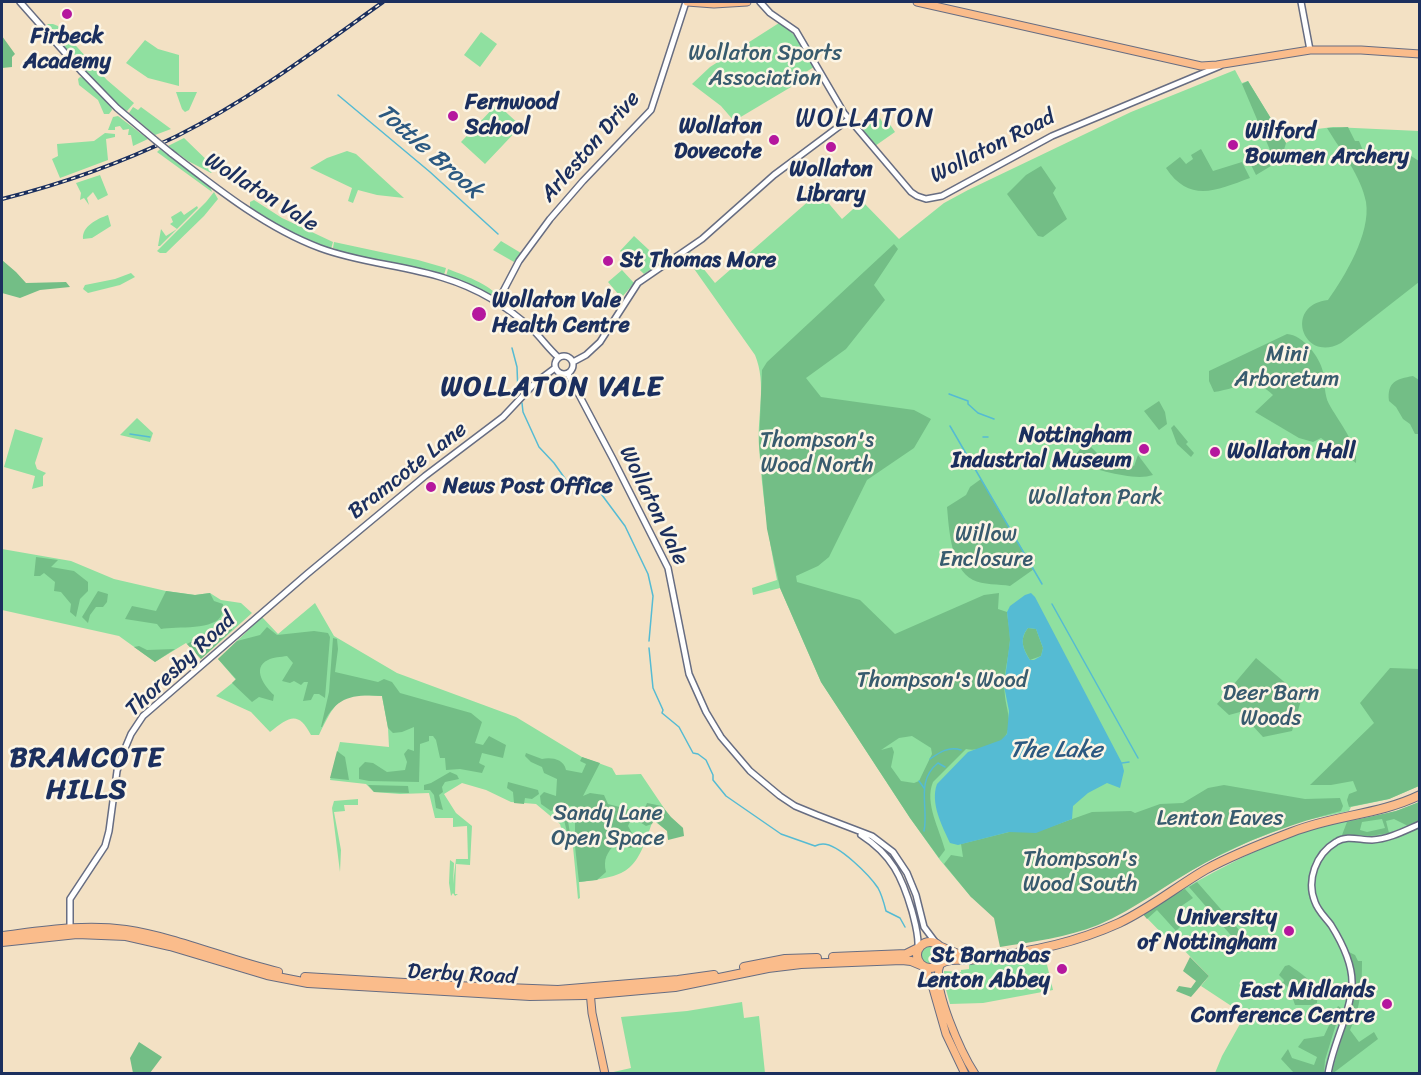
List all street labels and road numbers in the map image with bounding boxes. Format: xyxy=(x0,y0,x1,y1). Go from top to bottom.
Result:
street label: Arleston Drive xyxy=(536,86,646,208)
street label: Wollaton Road xyxy=(926,104,1060,190)
street label: Wollaton Vale xyxy=(199,148,323,238)
street label: Bramcote Lane xyxy=(343,416,473,526)
street label: Wollaton Vale xyxy=(613,442,693,570)
street label: Thoresby Road xyxy=(121,607,241,723)
street label: Derby Road xyxy=(407,959,517,991)

